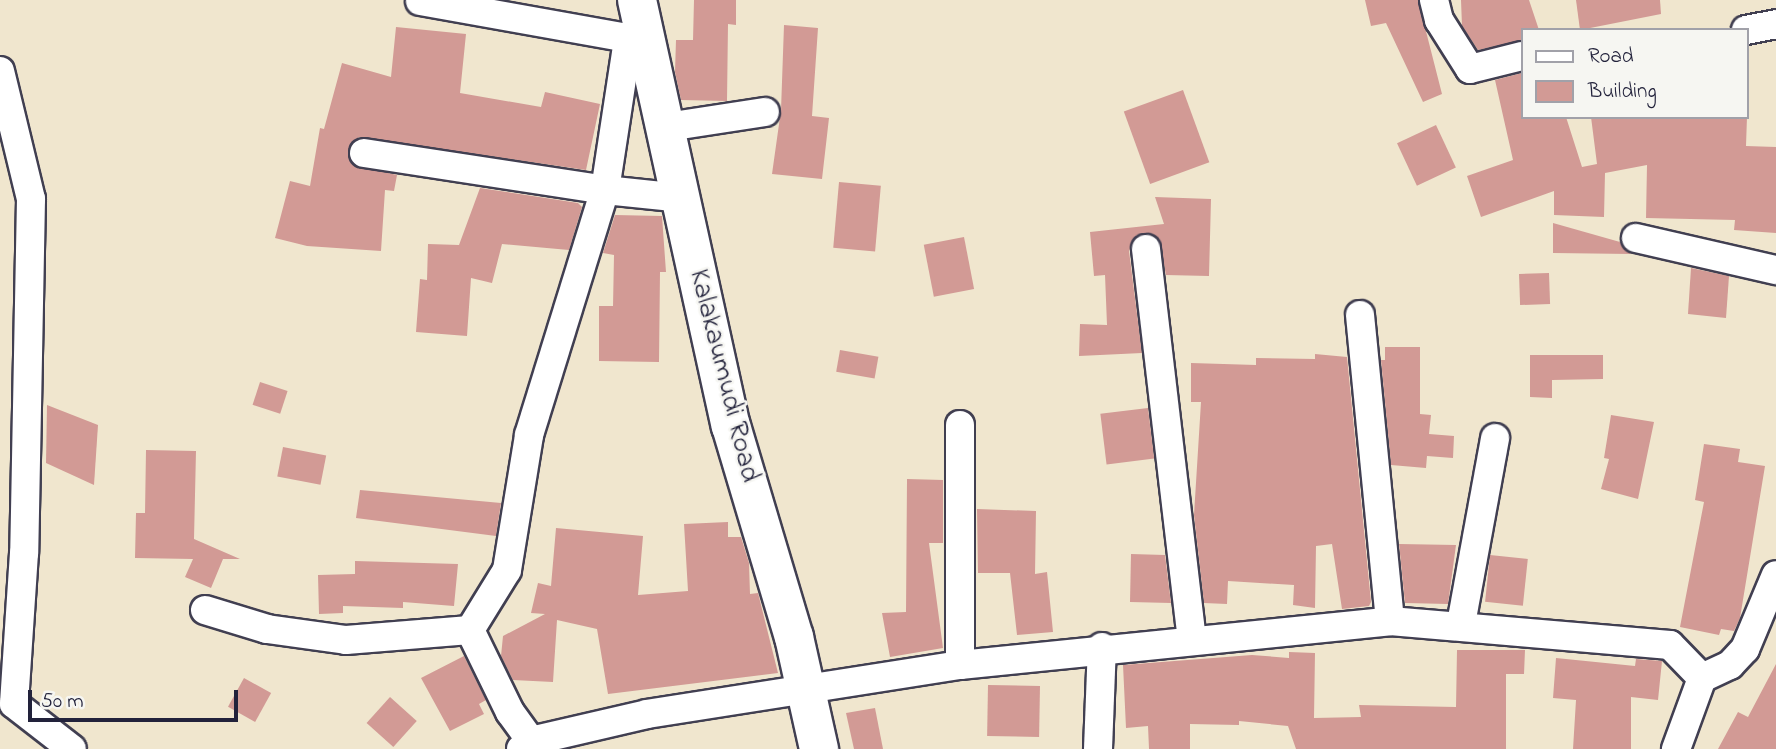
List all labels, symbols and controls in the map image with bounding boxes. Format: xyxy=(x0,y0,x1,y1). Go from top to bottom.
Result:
legend xyxy=(1520,28,1748,119)
text: Road xyxy=(1588,42,1634,72)
text: Building xyxy=(1588,77,1657,107)
street label: Kalakaumudi Road xyxy=(680,266,766,486)
scale bar xyxy=(32,676,242,720)
text: 50 m xyxy=(41,687,84,717)

